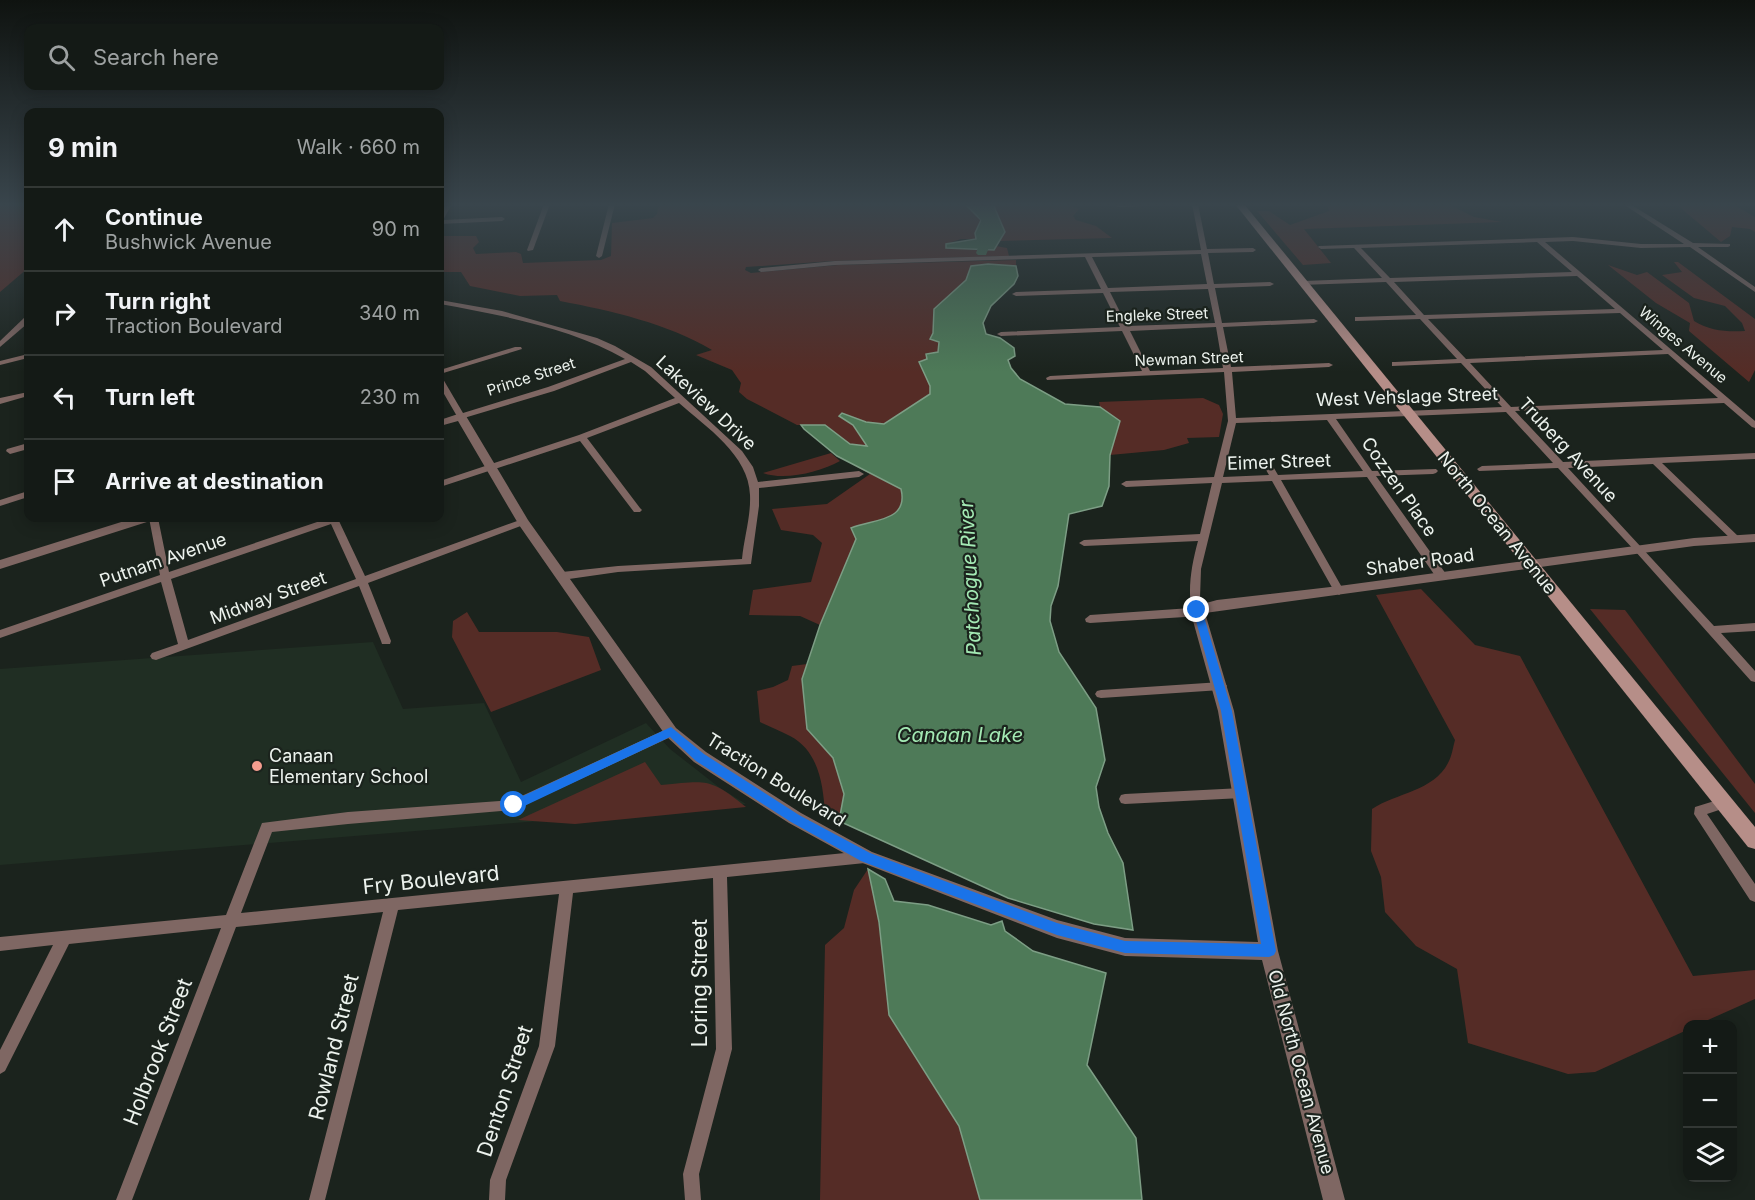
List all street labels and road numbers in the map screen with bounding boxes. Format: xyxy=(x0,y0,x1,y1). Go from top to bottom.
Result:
street label: Winges Avenue xyxy=(1635,302,1732,387)
street label: Engleke Street xyxy=(1105,303,1209,326)
street label: Newman Street xyxy=(1134,347,1244,370)
street label: Lakeview Drive xyxy=(652,351,761,454)
street label: Prince Street xyxy=(484,353,578,400)
street label: West Vehslage Street xyxy=(1316,383,1498,410)
street label: Truberg Avenue xyxy=(1515,393,1622,506)
street label: Cozzen Place xyxy=(1357,433,1441,540)
street label: North Ocean Avenue xyxy=(1434,447,1561,598)
street label: Eimer Street xyxy=(1227,449,1331,474)
street label: Putnam Avenue xyxy=(97,528,229,591)
street label: Shaber Road xyxy=(1364,544,1475,579)
street label: Midway Street xyxy=(207,567,329,628)
street label: Traction Boulevard xyxy=(703,728,850,831)
street label: Fry Boulevard xyxy=(361,860,501,899)
street label: Loring Street xyxy=(687,919,712,1047)
street label: Old North Ocean Avenue xyxy=(1264,967,1339,1176)
street label: Rowland Street xyxy=(303,971,364,1123)
street label: Holbrook Street xyxy=(118,975,197,1129)
street label: Denton Street xyxy=(472,1022,538,1160)

